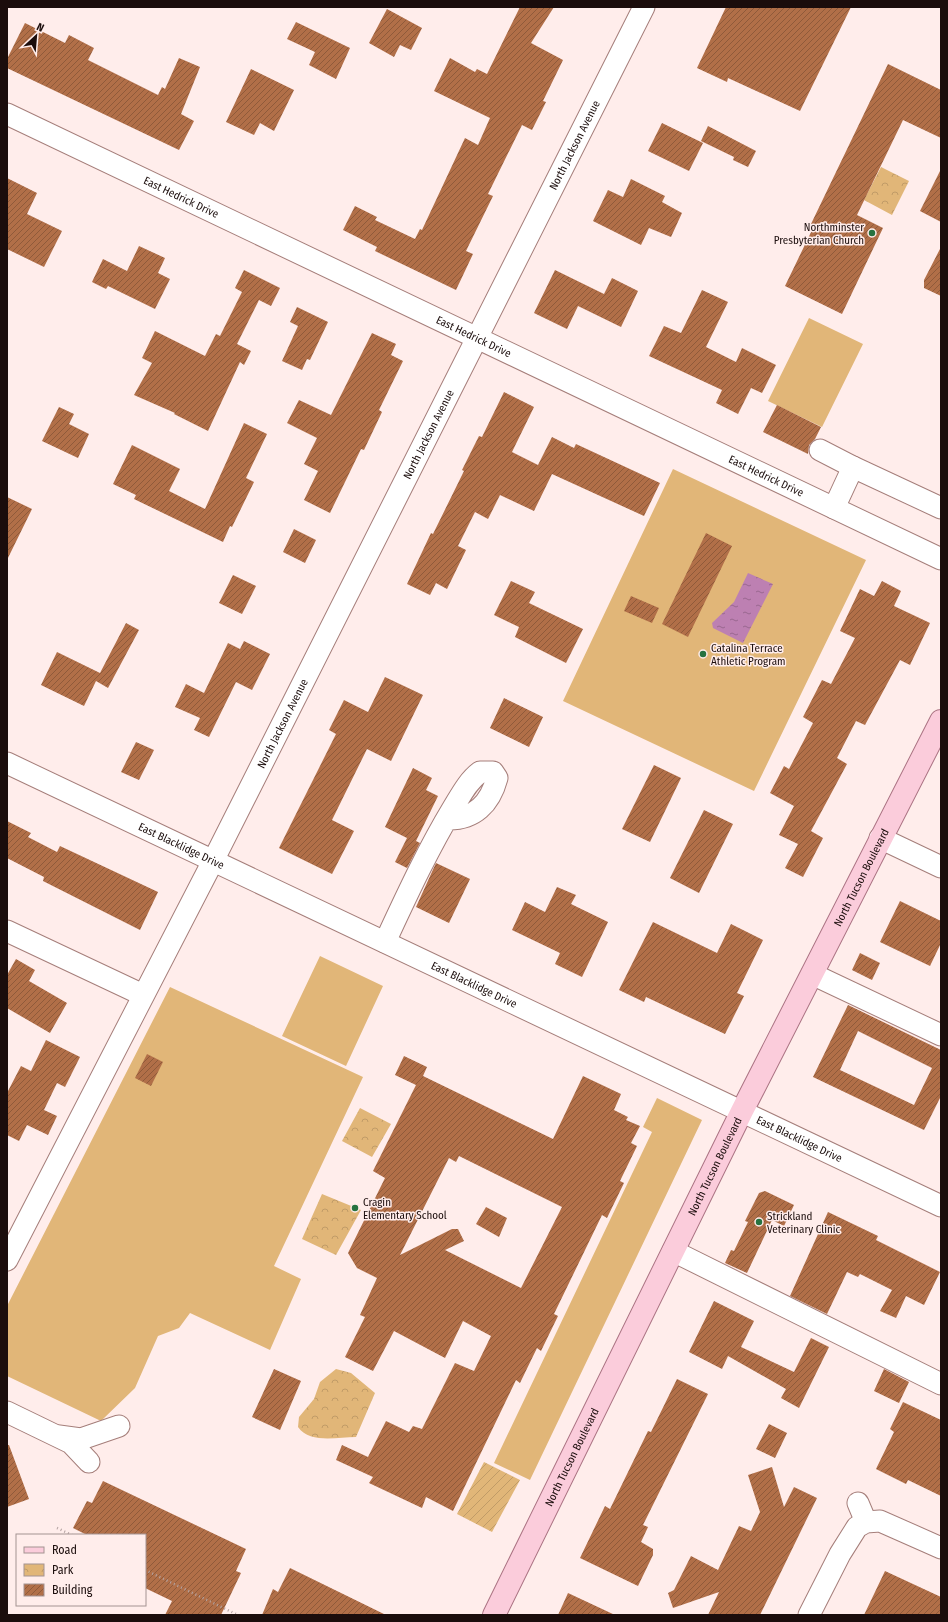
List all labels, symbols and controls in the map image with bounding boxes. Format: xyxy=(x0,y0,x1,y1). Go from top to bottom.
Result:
north arrow xyxy=(16,16,56,56)
text: N xyxy=(34,20,46,35)
street label: North Jackson Avenue xyxy=(547,98,603,192)
street label: East Hedrick Drive xyxy=(141,174,221,221)
place label: Northminster Presbyterian Church xyxy=(774,221,864,247)
marker: Northminster Presbyterian Church xyxy=(867,228,877,238)
street label: East Hedrick Drive xyxy=(434,313,513,360)
street label: North Jackson Avenue xyxy=(401,388,457,481)
street label: East Hedrick Drive xyxy=(726,453,806,500)
place label: Catalina Terrace Athletic Program xyxy=(711,642,786,668)
marker: Catalina Terrace Athletic Program xyxy=(698,649,708,659)
street label: North Jackson Avenue xyxy=(255,677,311,771)
street label: East Blacklidge Drive xyxy=(136,820,226,872)
street label: North Tucson Boulevard xyxy=(831,827,892,929)
street label: East Blacklidge Drive xyxy=(429,959,519,1011)
street label: East Blacklidge Drive xyxy=(754,1113,844,1165)
street label: North Tucson Boulevard xyxy=(686,1115,745,1218)
place label: Cragin Elementary School xyxy=(363,1196,447,1222)
marker: Cragin Elementary School xyxy=(350,1203,360,1213)
place label: Strickland Veterinary Clinic xyxy=(767,1210,840,1236)
marker: Strickland Veterinary Clinic xyxy=(754,1217,764,1227)
street label: North Tucson Boulevard xyxy=(543,1406,602,1509)
legend xyxy=(16,1534,146,1606)
text: Road xyxy=(52,1543,77,1557)
text: Park xyxy=(52,1563,74,1577)
text: Building xyxy=(52,1583,93,1597)

